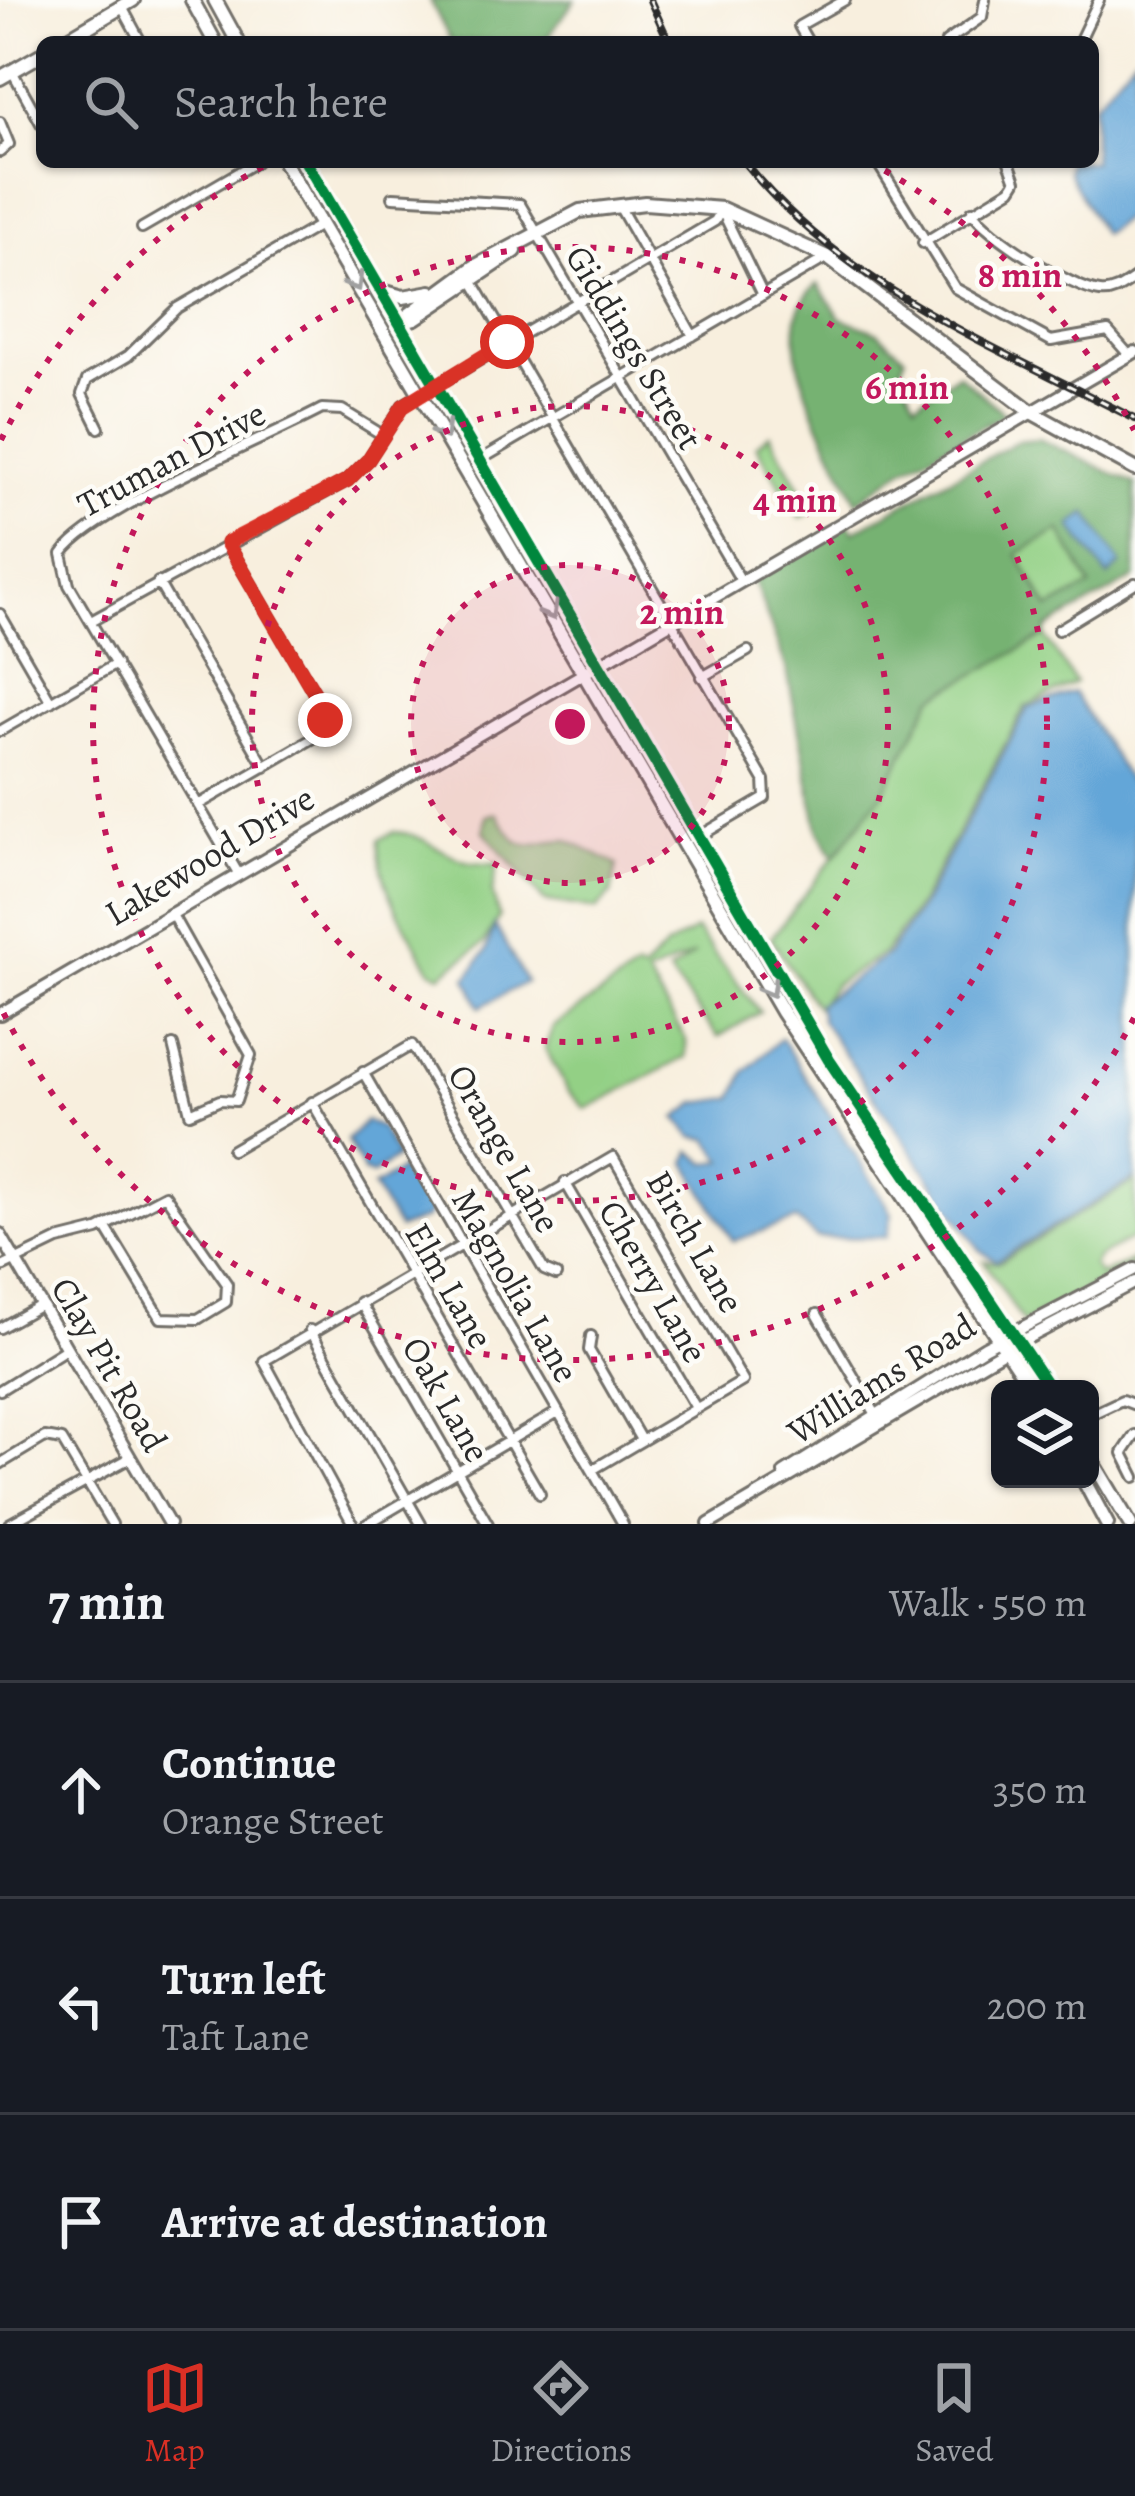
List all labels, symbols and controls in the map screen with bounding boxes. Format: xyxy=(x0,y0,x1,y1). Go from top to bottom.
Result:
search box xyxy=(36,36,1099,168)
icon: search xyxy=(78,69,144,135)
text: Search here xyxy=(174,71,388,133)
street label: Giddings Street xyxy=(554,236,715,459)
text: 8 min xyxy=(978,250,1062,299)
one-way arrow xyxy=(340,270,363,292)
route start xyxy=(480,315,534,369)
text: 6 min xyxy=(865,362,949,411)
street label: Truman Drive xyxy=(69,388,274,528)
one-way arrow xyxy=(429,418,451,440)
text: 4 min xyxy=(753,475,837,524)
text: 2 min xyxy=(640,587,724,636)
one-way arrow xyxy=(536,599,559,621)
route end xyxy=(298,693,352,747)
centre of rings xyxy=(549,703,591,745)
street label: Lakewood Drive xyxy=(95,774,323,937)
one-way arrow xyxy=(754,976,777,997)
street label: Orange Lane xyxy=(437,1055,573,1241)
street label: Birch Lane xyxy=(635,1161,756,1322)
street label: Magnolia Lane xyxy=(440,1179,591,1391)
street label: Cherry Lane xyxy=(587,1191,720,1371)
street label: Elm Lane xyxy=(394,1213,505,1357)
street label: Clay Pit Road xyxy=(40,1268,180,1461)
street label: Williams Road xyxy=(777,1301,985,1456)
street label: Oak Lane xyxy=(391,1327,502,1471)
map controls xyxy=(991,1380,1099,1488)
button: layers xyxy=(991,1380,1099,1488)
text: 7 min xyxy=(48,1567,165,1637)
text: Walk · 550 m xyxy=(889,1576,1087,1629)
text: Continue xyxy=(162,1732,336,1794)
icon: ahead xyxy=(48,1757,114,1823)
text: 350 m xyxy=(993,1763,1087,1816)
text: Orange Street xyxy=(162,1794,384,1847)
text: Turn left xyxy=(162,1948,326,2010)
icon: left xyxy=(48,1973,114,2039)
text: 200 m xyxy=(987,1979,1087,2032)
text: Taft Lane xyxy=(162,2010,309,2063)
icon: arrive xyxy=(48,2189,114,2255)
text: Arrive at destination xyxy=(162,2191,548,2253)
tab: Map xyxy=(142,2355,208,2472)
tab: Directions xyxy=(491,2355,632,2472)
tab: Saved xyxy=(915,2355,993,2472)

